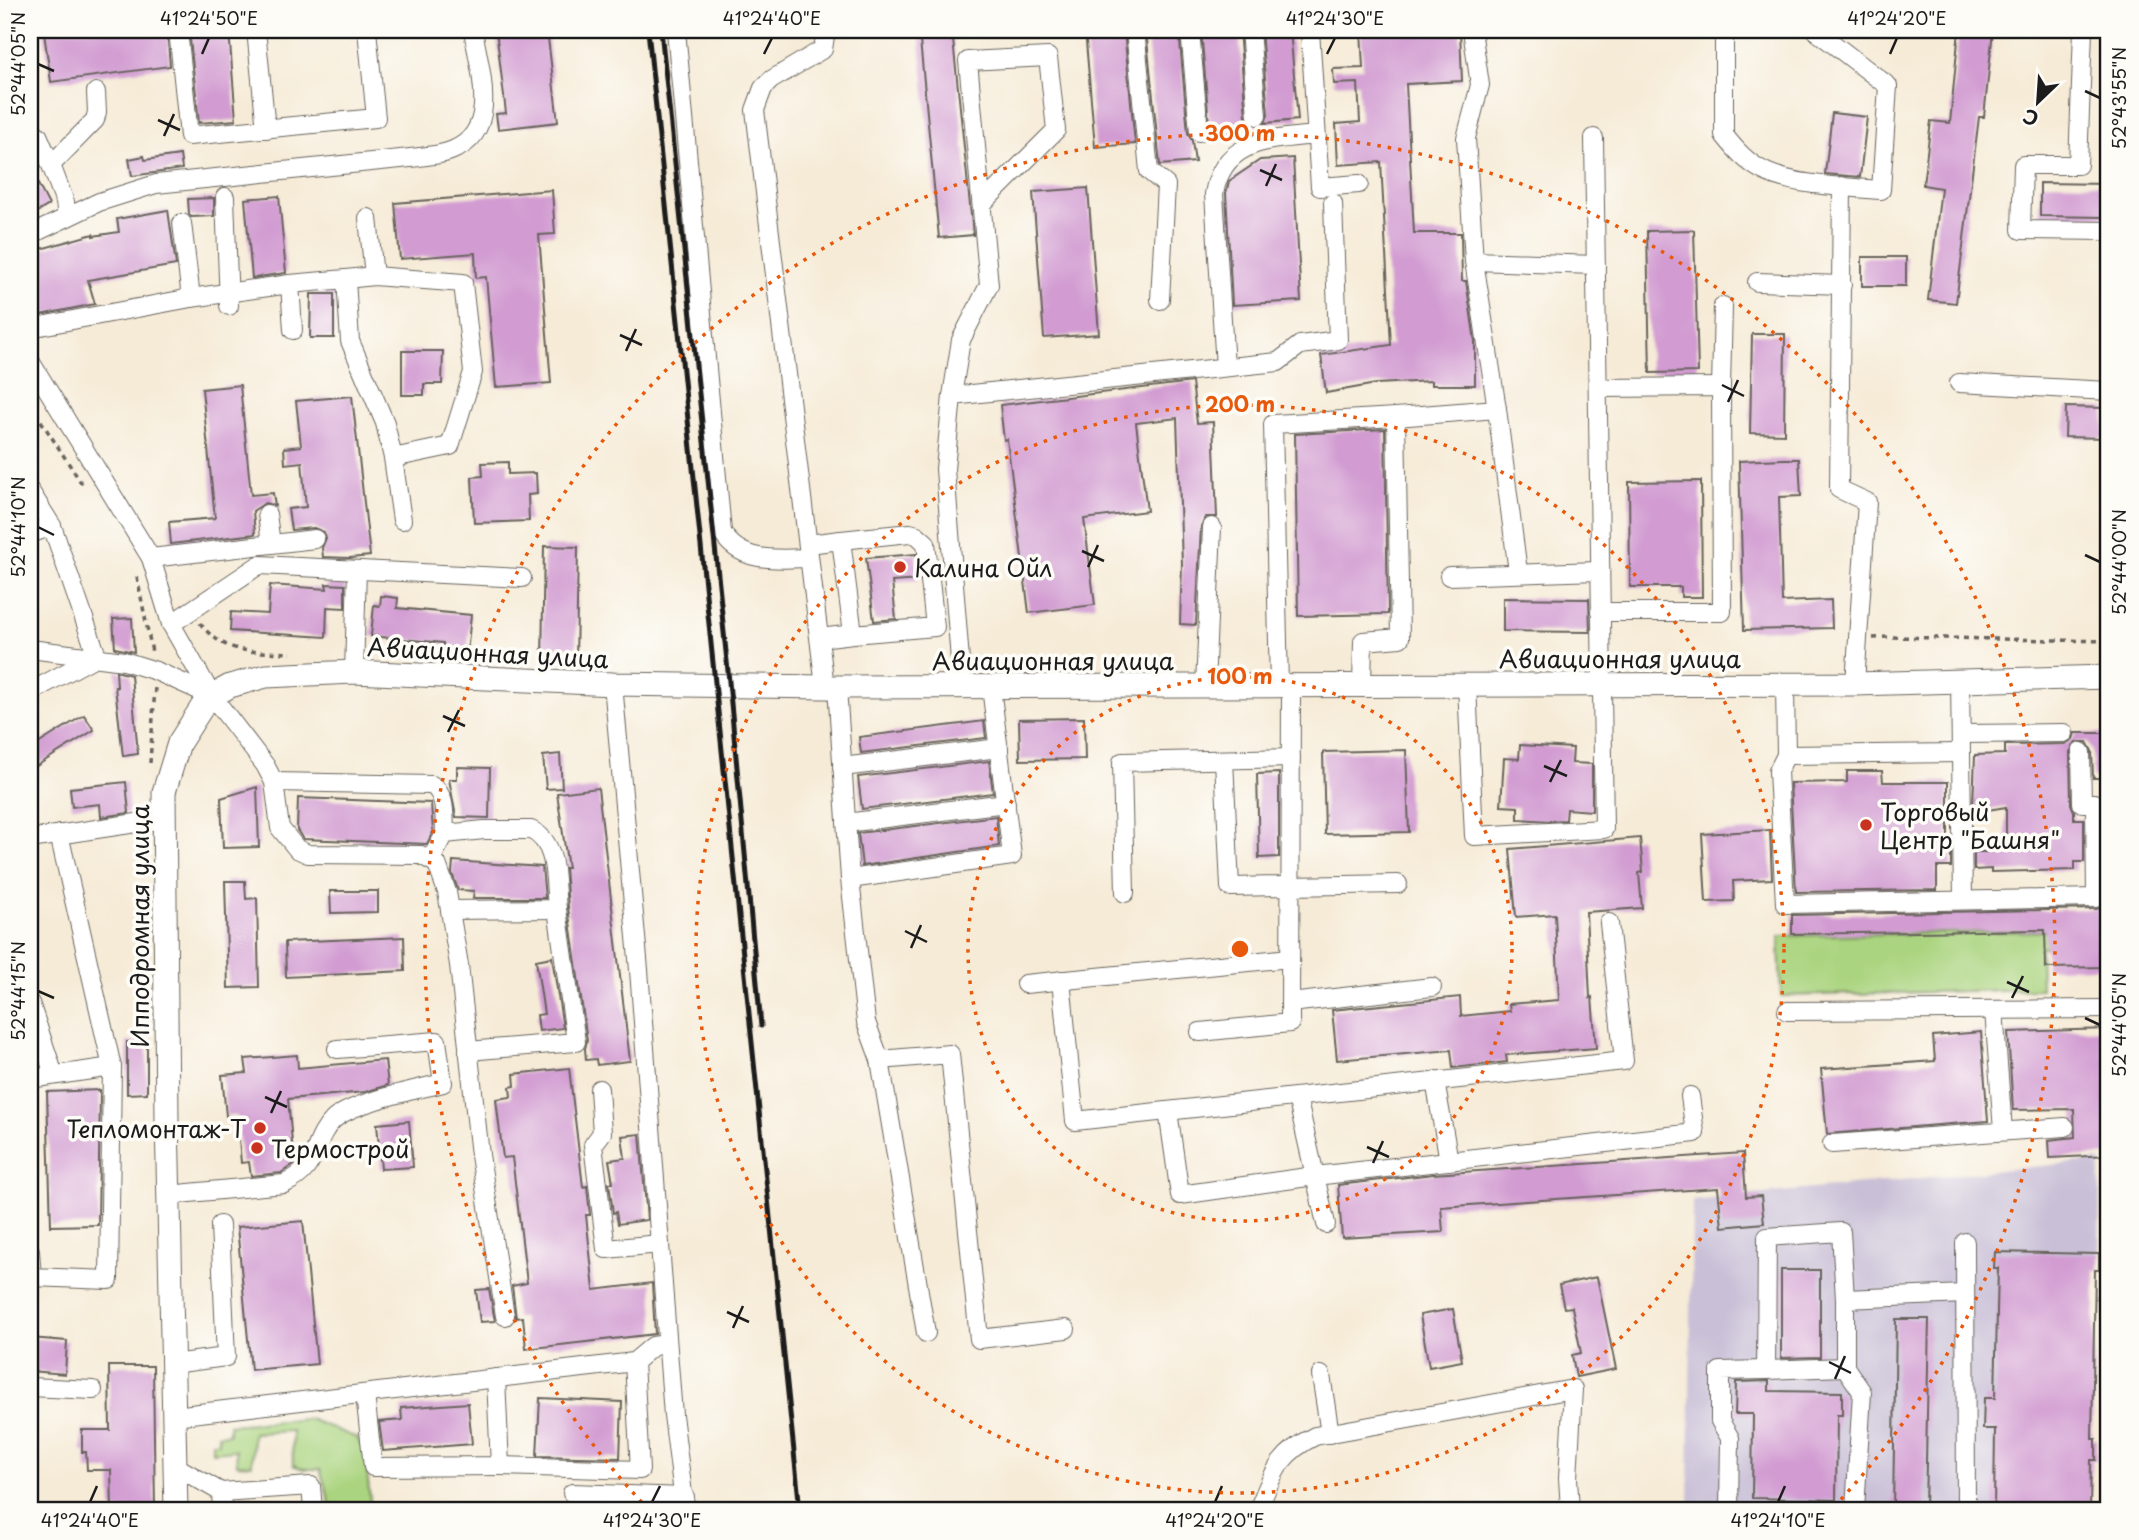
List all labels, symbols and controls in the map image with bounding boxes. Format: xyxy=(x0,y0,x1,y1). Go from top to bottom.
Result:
text: 41°24'50"E xyxy=(160,4,258,31)
text: 41°24'40"E xyxy=(723,4,821,31)
text: 41°24'30"E xyxy=(1286,4,1384,31)
text: 41°24'20"E xyxy=(1847,4,1947,31)
text: 52°44'05"N xyxy=(4,12,31,116)
text: 52°43'55"N xyxy=(2105,47,2132,149)
north arrow xyxy=(2002,66,2072,136)
text: С xyxy=(2018,103,2043,134)
text: 300 m xyxy=(1205,116,1275,148)
text: 200 m xyxy=(1205,387,1275,419)
text: 52°44'10"N xyxy=(4,476,31,578)
text: 52°44'00"N xyxy=(2105,509,2132,615)
place label: Калина Ойл xyxy=(914,549,1052,585)
marker: Калина Ойл xyxy=(892,559,908,575)
street label: Авиационная улица xyxy=(366,628,610,676)
street label: Авиационная улица xyxy=(1499,640,1741,676)
street label: Авиационная улица xyxy=(932,642,1174,678)
text: 100 m xyxy=(1207,659,1273,691)
place label: Торговый Центр "Башня" xyxy=(1880,793,2060,857)
street label: Ипподромная улица xyxy=(121,804,157,1048)
marker: Торговый Центр "Башня" xyxy=(1858,817,1874,833)
centre of rings xyxy=(1228,937,1252,961)
text: 52°44'15"N xyxy=(4,941,31,1041)
text: 52°44'05"N xyxy=(2105,973,2132,1077)
place label: Тепломонтаж-Т xyxy=(66,1110,247,1146)
marker: Тепломонтаж-Т xyxy=(252,1120,268,1136)
place label: Термострой xyxy=(271,1130,409,1166)
marker: Термострой xyxy=(249,1140,265,1156)
text: 41°24'40"E xyxy=(41,1506,139,1533)
text: 41°24'30"E xyxy=(603,1506,701,1533)
text: 41°24'20"E xyxy=(1165,1506,1265,1533)
text: 41°24'10"E xyxy=(1731,1506,1825,1533)

